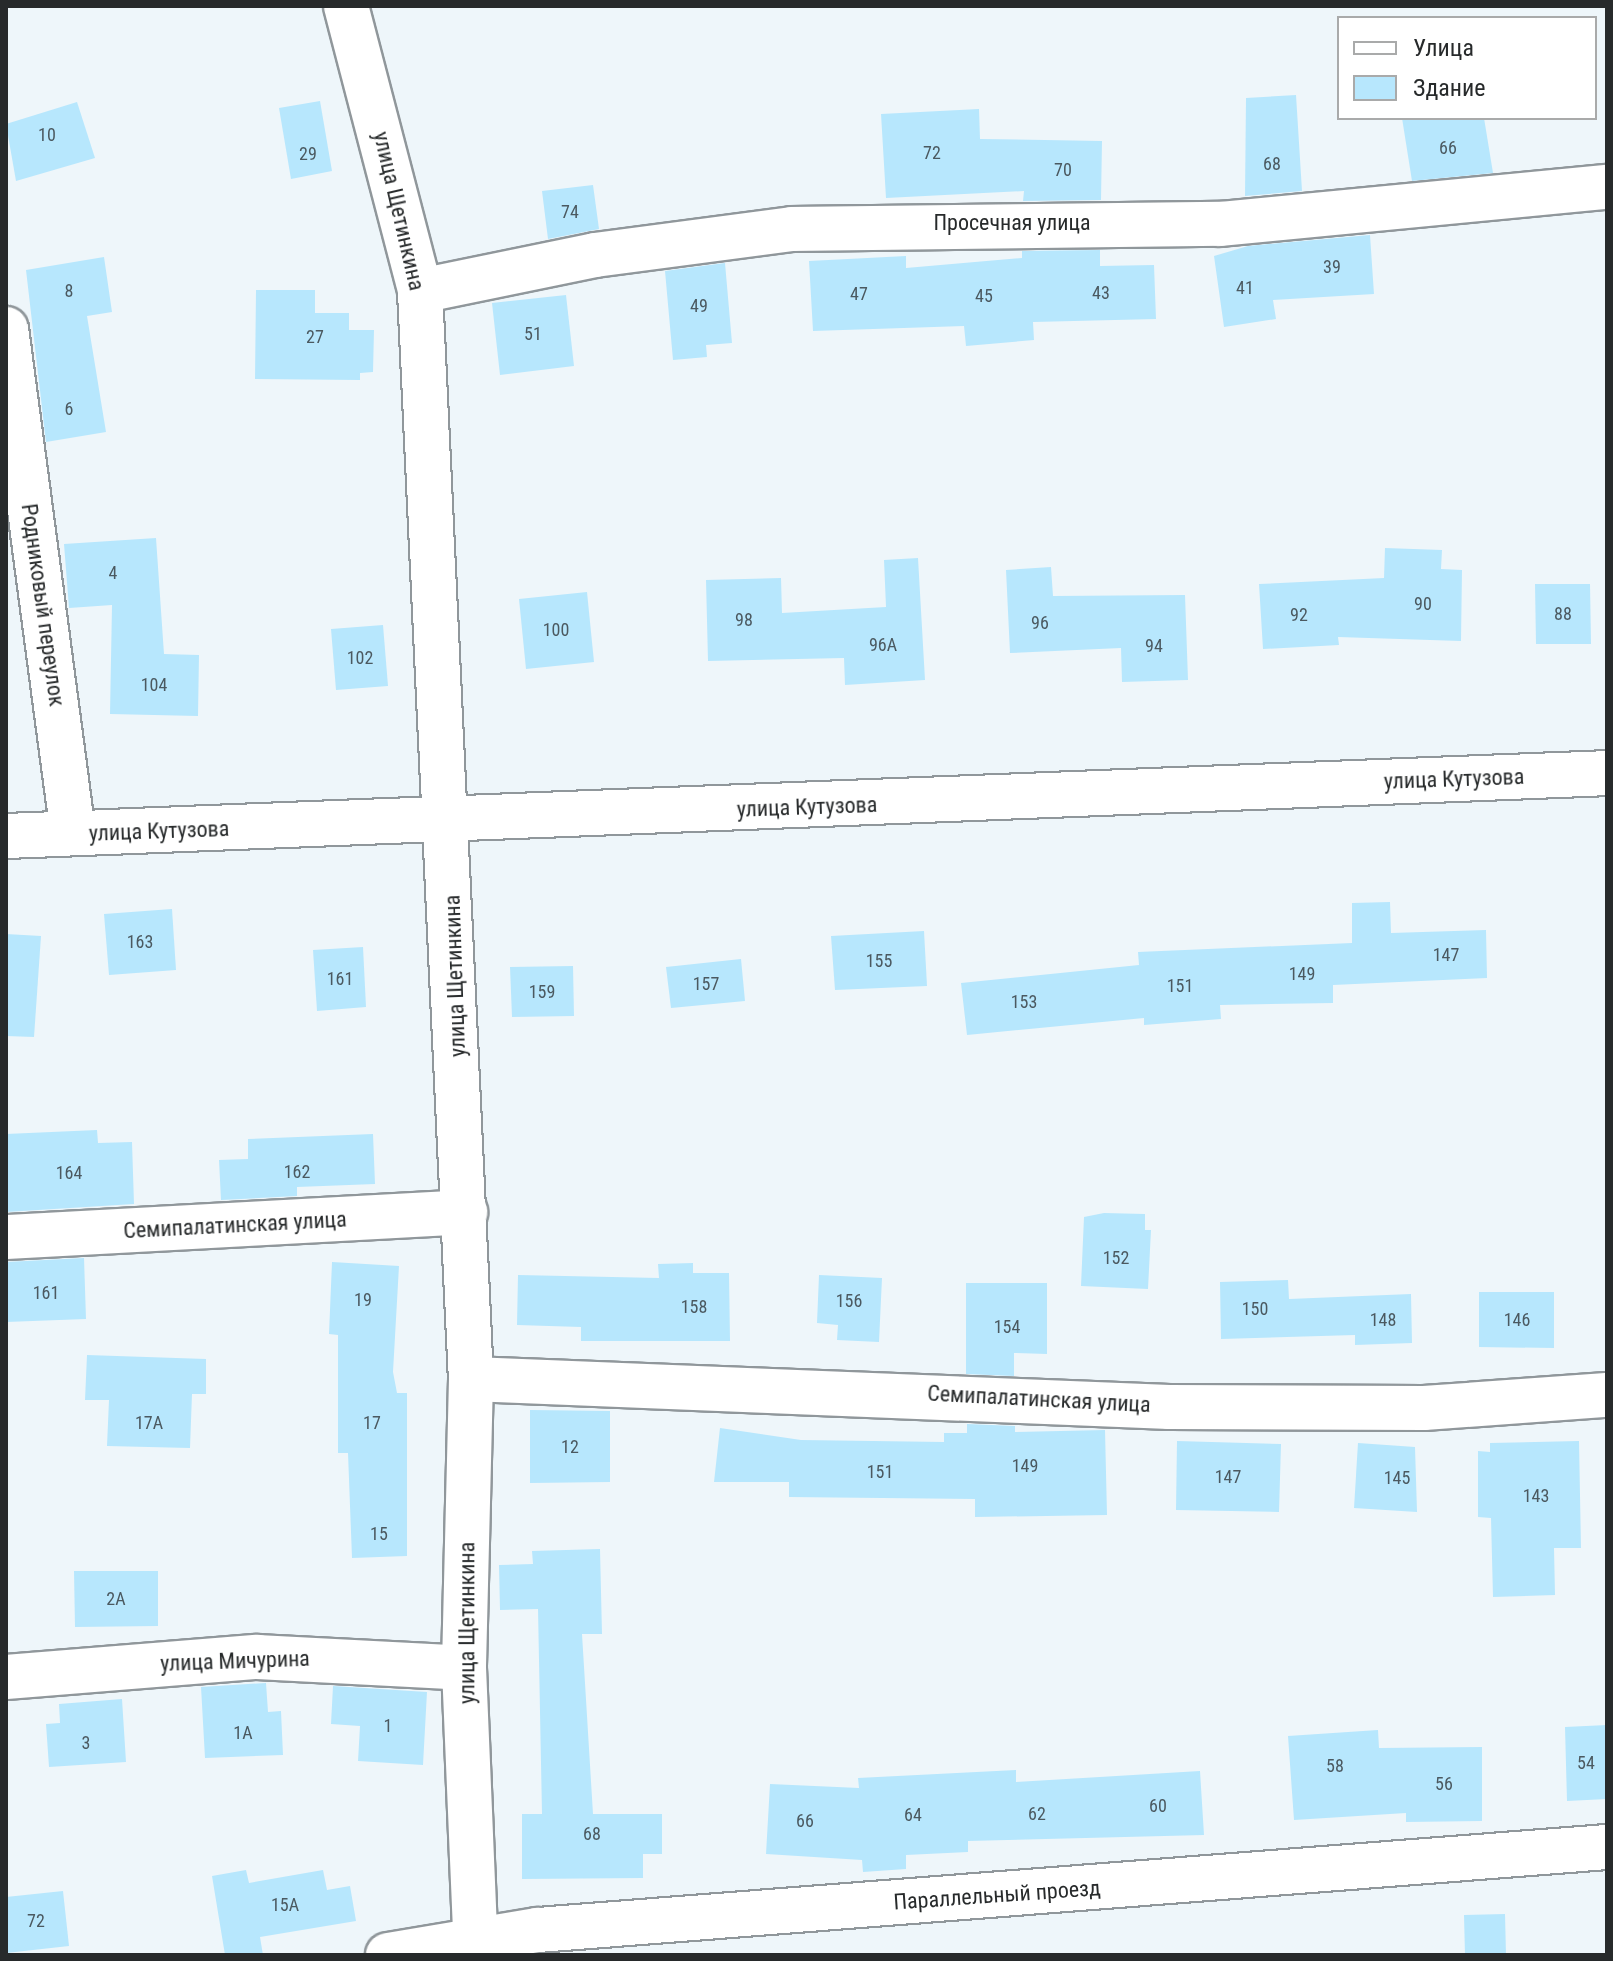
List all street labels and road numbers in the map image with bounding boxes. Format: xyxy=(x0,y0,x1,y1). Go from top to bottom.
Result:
street label: улица Щетинкина xyxy=(368,129,430,293)
street label: Просечная улица xyxy=(933,210,1091,236)
street label: Родниковый переулок xyxy=(16,502,70,708)
street label: улица Кутузова xyxy=(1383,763,1525,795)
street label: улица Кутузова xyxy=(736,791,878,823)
street label: улица Кутузова xyxy=(88,815,230,847)
street label: улица Щетинкина xyxy=(439,894,471,1058)
street label: Семипалатинская улица xyxy=(123,1206,347,1244)
street label: Семипалатинская улица xyxy=(927,1380,1151,1418)
street label: улица Щетинкина xyxy=(454,1542,480,1704)
street label: улица Мичурина xyxy=(160,1645,310,1677)
street label: Параллельный проезд xyxy=(893,1875,1101,1915)

